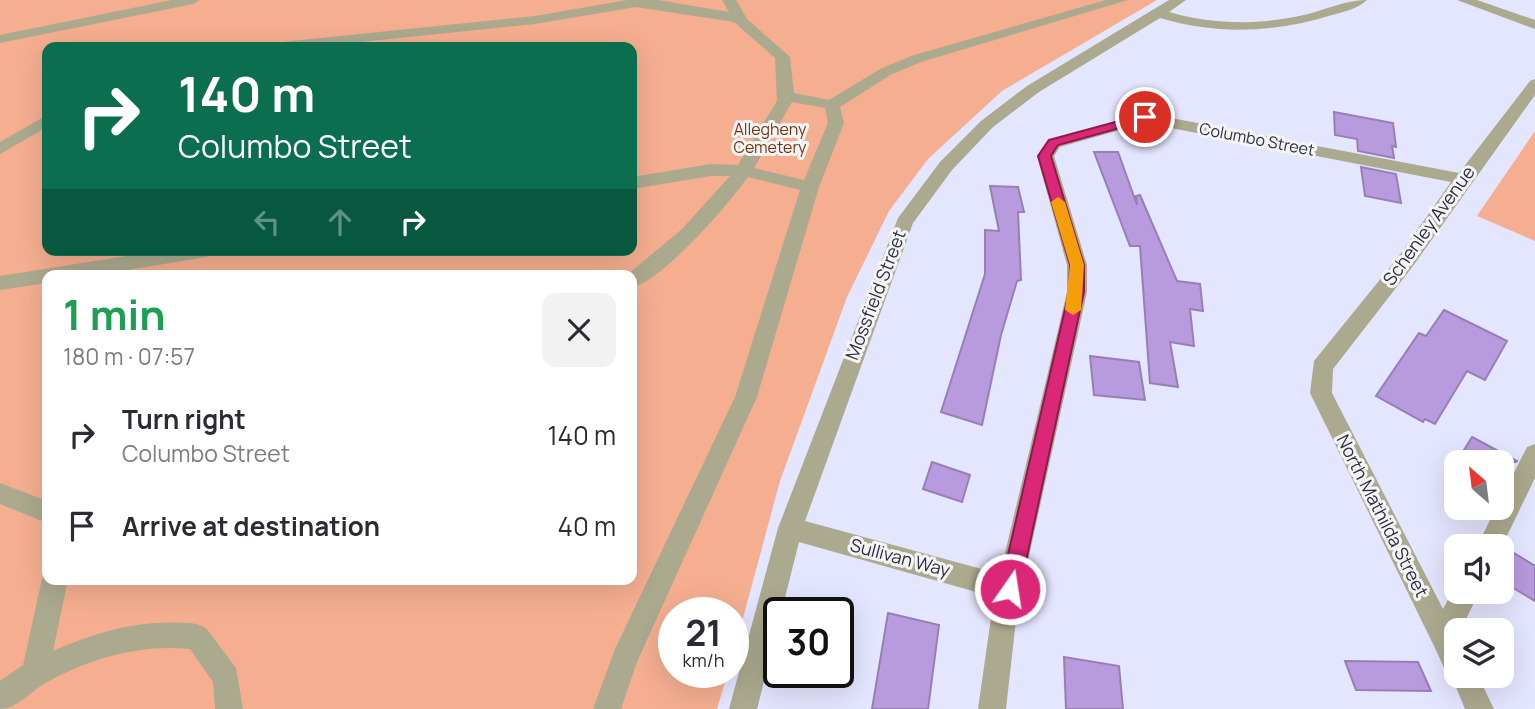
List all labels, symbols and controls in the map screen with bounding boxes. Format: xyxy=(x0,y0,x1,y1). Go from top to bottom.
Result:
text: 140 m xyxy=(178,60,315,127)
icon: right xyxy=(63,70,154,161)
pin xyxy=(1115,87,1175,147)
icon: arrive xyxy=(1126,98,1164,136)
street label: Columbo Street xyxy=(1198,117,1316,161)
park label: Allegheny Cemetery xyxy=(734,118,807,158)
text: Columbo Street xyxy=(178,124,412,168)
street label: Schenley Avenue xyxy=(1377,161,1480,290)
icon: left xyxy=(248,203,286,241)
icon: ahead xyxy=(321,203,359,241)
icon: right xyxy=(394,203,432,241)
street label: Mossfield Street xyxy=(839,226,911,363)
text: 1 min xyxy=(63,285,166,343)
button: close xyxy=(542,293,616,367)
text: 180 m · 07:57 xyxy=(63,340,195,372)
text: Turn right xyxy=(122,401,246,437)
icon: right xyxy=(63,416,101,454)
text: 140 m xyxy=(547,417,616,453)
street label: North Mathilda Street xyxy=(1331,430,1434,601)
text: Columbo Street xyxy=(122,437,290,469)
north arrow xyxy=(1444,450,1514,520)
map controls xyxy=(1444,450,1514,688)
icon: arrive xyxy=(63,507,101,545)
text: Arrive at destination xyxy=(122,508,380,544)
text: 40 m xyxy=(558,508,616,544)
street label: Sullivan Way xyxy=(848,532,953,582)
button: sound xyxy=(1444,534,1514,604)
position arrow xyxy=(973,552,1047,626)
speed limit sign: 30 xyxy=(763,597,854,688)
text: 21 xyxy=(685,609,722,657)
button: layers xyxy=(1444,618,1514,688)
text: km/h xyxy=(683,648,724,672)

